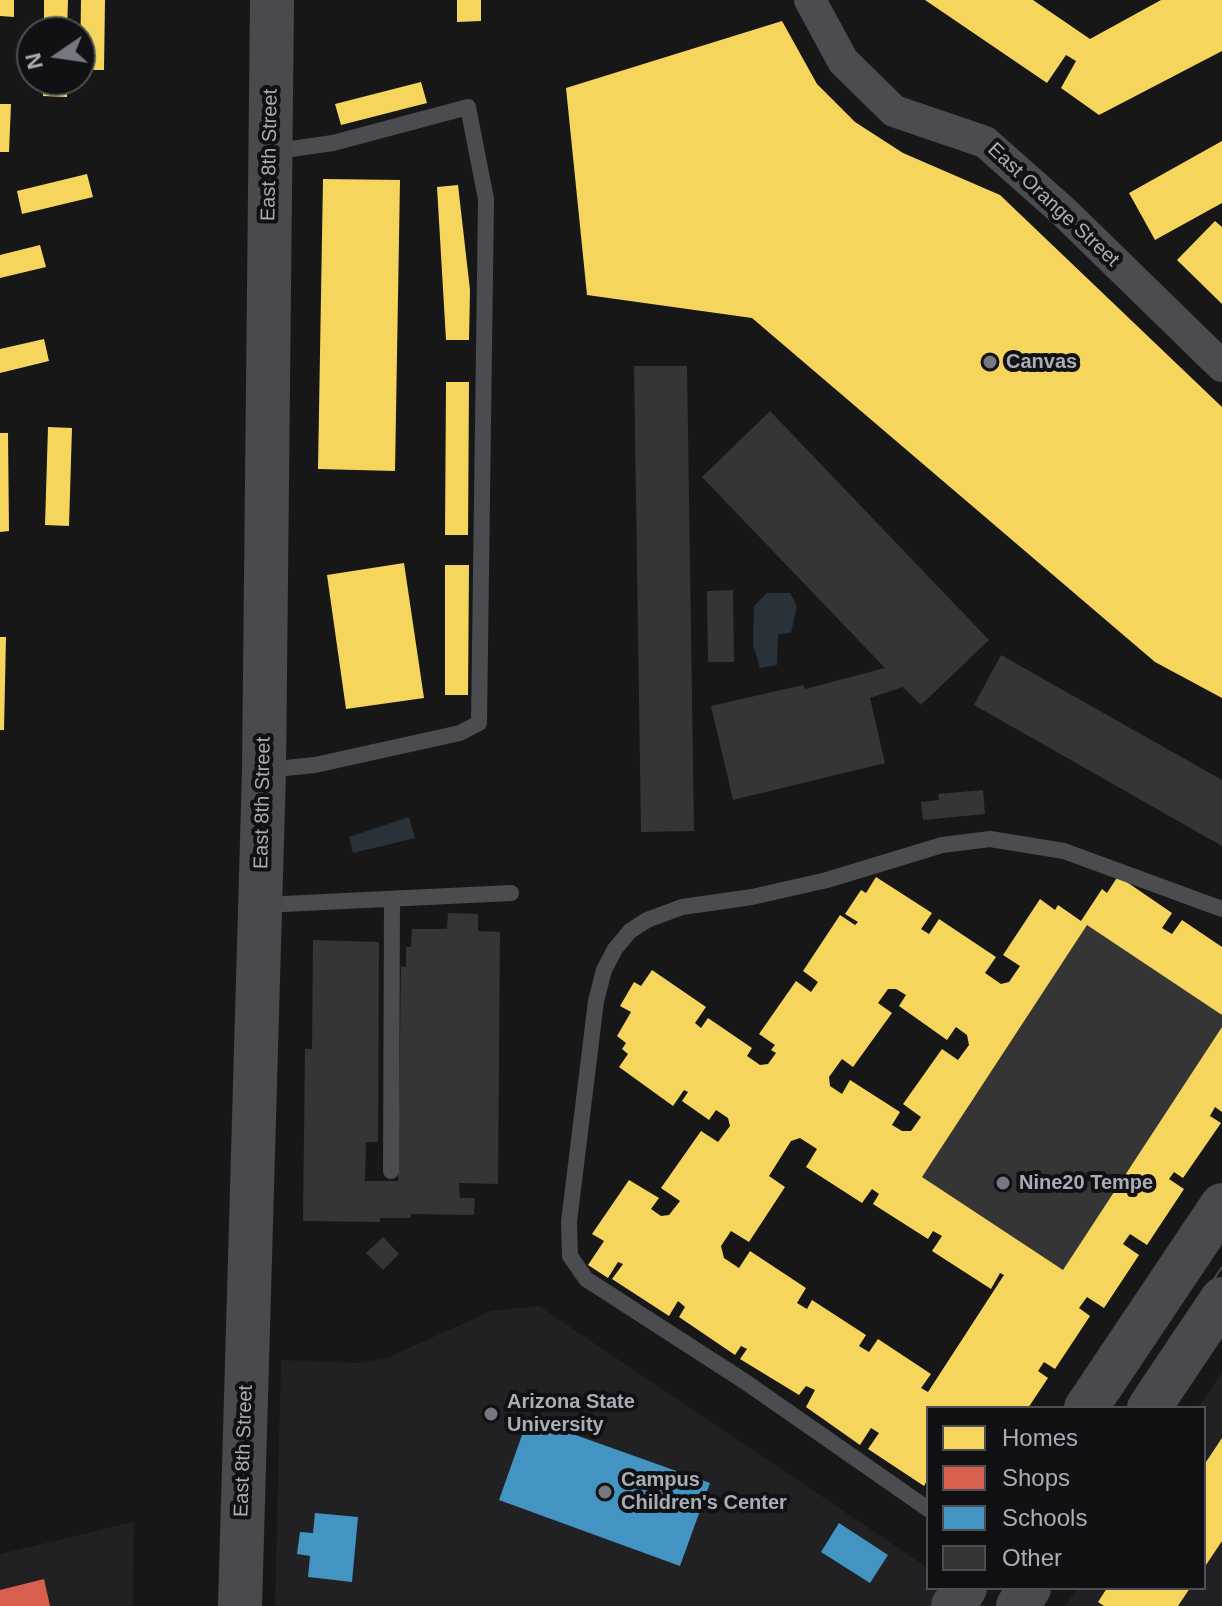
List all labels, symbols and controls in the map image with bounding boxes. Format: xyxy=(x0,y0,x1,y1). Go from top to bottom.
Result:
north arrow xyxy=(16,16,96,96)
text: N xyxy=(20,51,48,72)
street label: East 8th Street xyxy=(257,89,283,221)
street label: East Orange Street xyxy=(982,138,1124,272)
place label: Canvas xyxy=(1006,350,1077,374)
marker: Canvas xyxy=(981,353,999,371)
street label: East 8th Street xyxy=(250,737,276,869)
place label: Nine20 Tempe xyxy=(1019,1171,1153,1195)
marker: Nine20 Tempe xyxy=(994,1174,1012,1192)
street label: East 8th Street xyxy=(230,1384,258,1518)
place label: Arizona State University xyxy=(507,1390,635,1437)
marker: Arizona State University xyxy=(482,1405,500,1423)
legend xyxy=(926,1406,1206,1590)
text: Homes xyxy=(1002,1424,1078,1451)
text: Shops xyxy=(1002,1464,1070,1491)
place label: Campus Children's Center xyxy=(621,1468,787,1515)
marker: Campus Children's Center xyxy=(596,1483,614,1501)
text: Schools xyxy=(1002,1504,1087,1531)
text: Other xyxy=(1002,1544,1062,1571)

